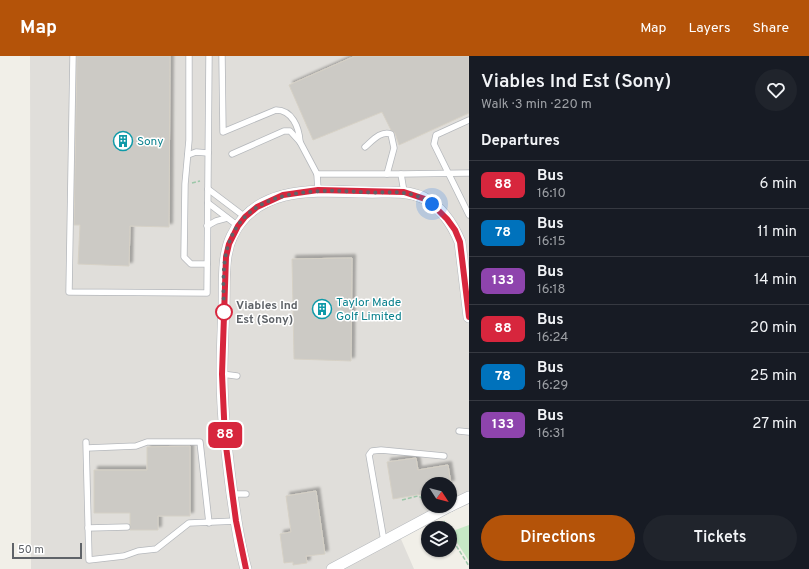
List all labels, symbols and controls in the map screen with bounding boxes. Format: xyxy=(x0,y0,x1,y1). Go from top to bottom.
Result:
text: Map xyxy=(20,16,57,40)
text: Map xyxy=(640,20,666,37)
text: Layers xyxy=(688,20,730,37)
text: Share xyxy=(752,20,789,37)
button: heart xyxy=(755,69,797,111)
text: Viables Ind Est (Sony) xyxy=(481,70,671,94)
text: Walk · 3 min · 220 m xyxy=(481,97,592,113)
building icon: Sony xyxy=(112,130,134,152)
text: Departures xyxy=(481,132,560,151)
place label: Sony xyxy=(137,134,164,150)
text: Bus xyxy=(537,167,564,186)
text: 6 min xyxy=(760,175,797,194)
text: 88 xyxy=(494,176,512,193)
text: 16:10 xyxy=(537,186,566,202)
your location xyxy=(422,194,442,214)
text: Bus xyxy=(537,215,564,234)
text: 11 min xyxy=(757,223,797,242)
text: 78 xyxy=(495,224,511,241)
text: 16:15 xyxy=(537,234,565,250)
text: Bus xyxy=(537,263,564,282)
text: 14 min xyxy=(754,271,797,290)
text: 133 xyxy=(492,272,514,289)
text: 16:18 xyxy=(537,282,565,298)
place label: Taylor Made Golf Limited xyxy=(336,295,402,325)
place label: Viables Ind Est (Sony) xyxy=(236,298,298,328)
building icon: Taylor Made Golf Limited xyxy=(311,298,333,320)
marker: Viables Ind Est (Sony) xyxy=(215,303,233,321)
text: Bus xyxy=(537,311,564,330)
text: 20 min xyxy=(750,319,797,338)
text: 88 xyxy=(494,320,512,337)
text: 16:24 xyxy=(537,330,568,346)
text: Bus xyxy=(537,359,564,378)
text: 25 min xyxy=(750,367,797,386)
text: 78 xyxy=(495,368,511,385)
text: 16:29 xyxy=(537,378,568,394)
text: Bus xyxy=(537,407,564,426)
text: 27 min xyxy=(752,415,797,434)
text: 133 xyxy=(492,416,514,433)
line badge: 88 xyxy=(207,422,243,448)
text: 88 xyxy=(216,426,234,443)
text: 16:31 xyxy=(537,426,565,442)
north arrow xyxy=(421,477,457,513)
map controls xyxy=(421,477,457,557)
button: Directions xyxy=(481,515,635,561)
button: Tickets xyxy=(643,515,797,561)
button: layers xyxy=(421,521,457,557)
scale bar xyxy=(12,541,82,560)
text: 50 m xyxy=(18,543,44,557)

